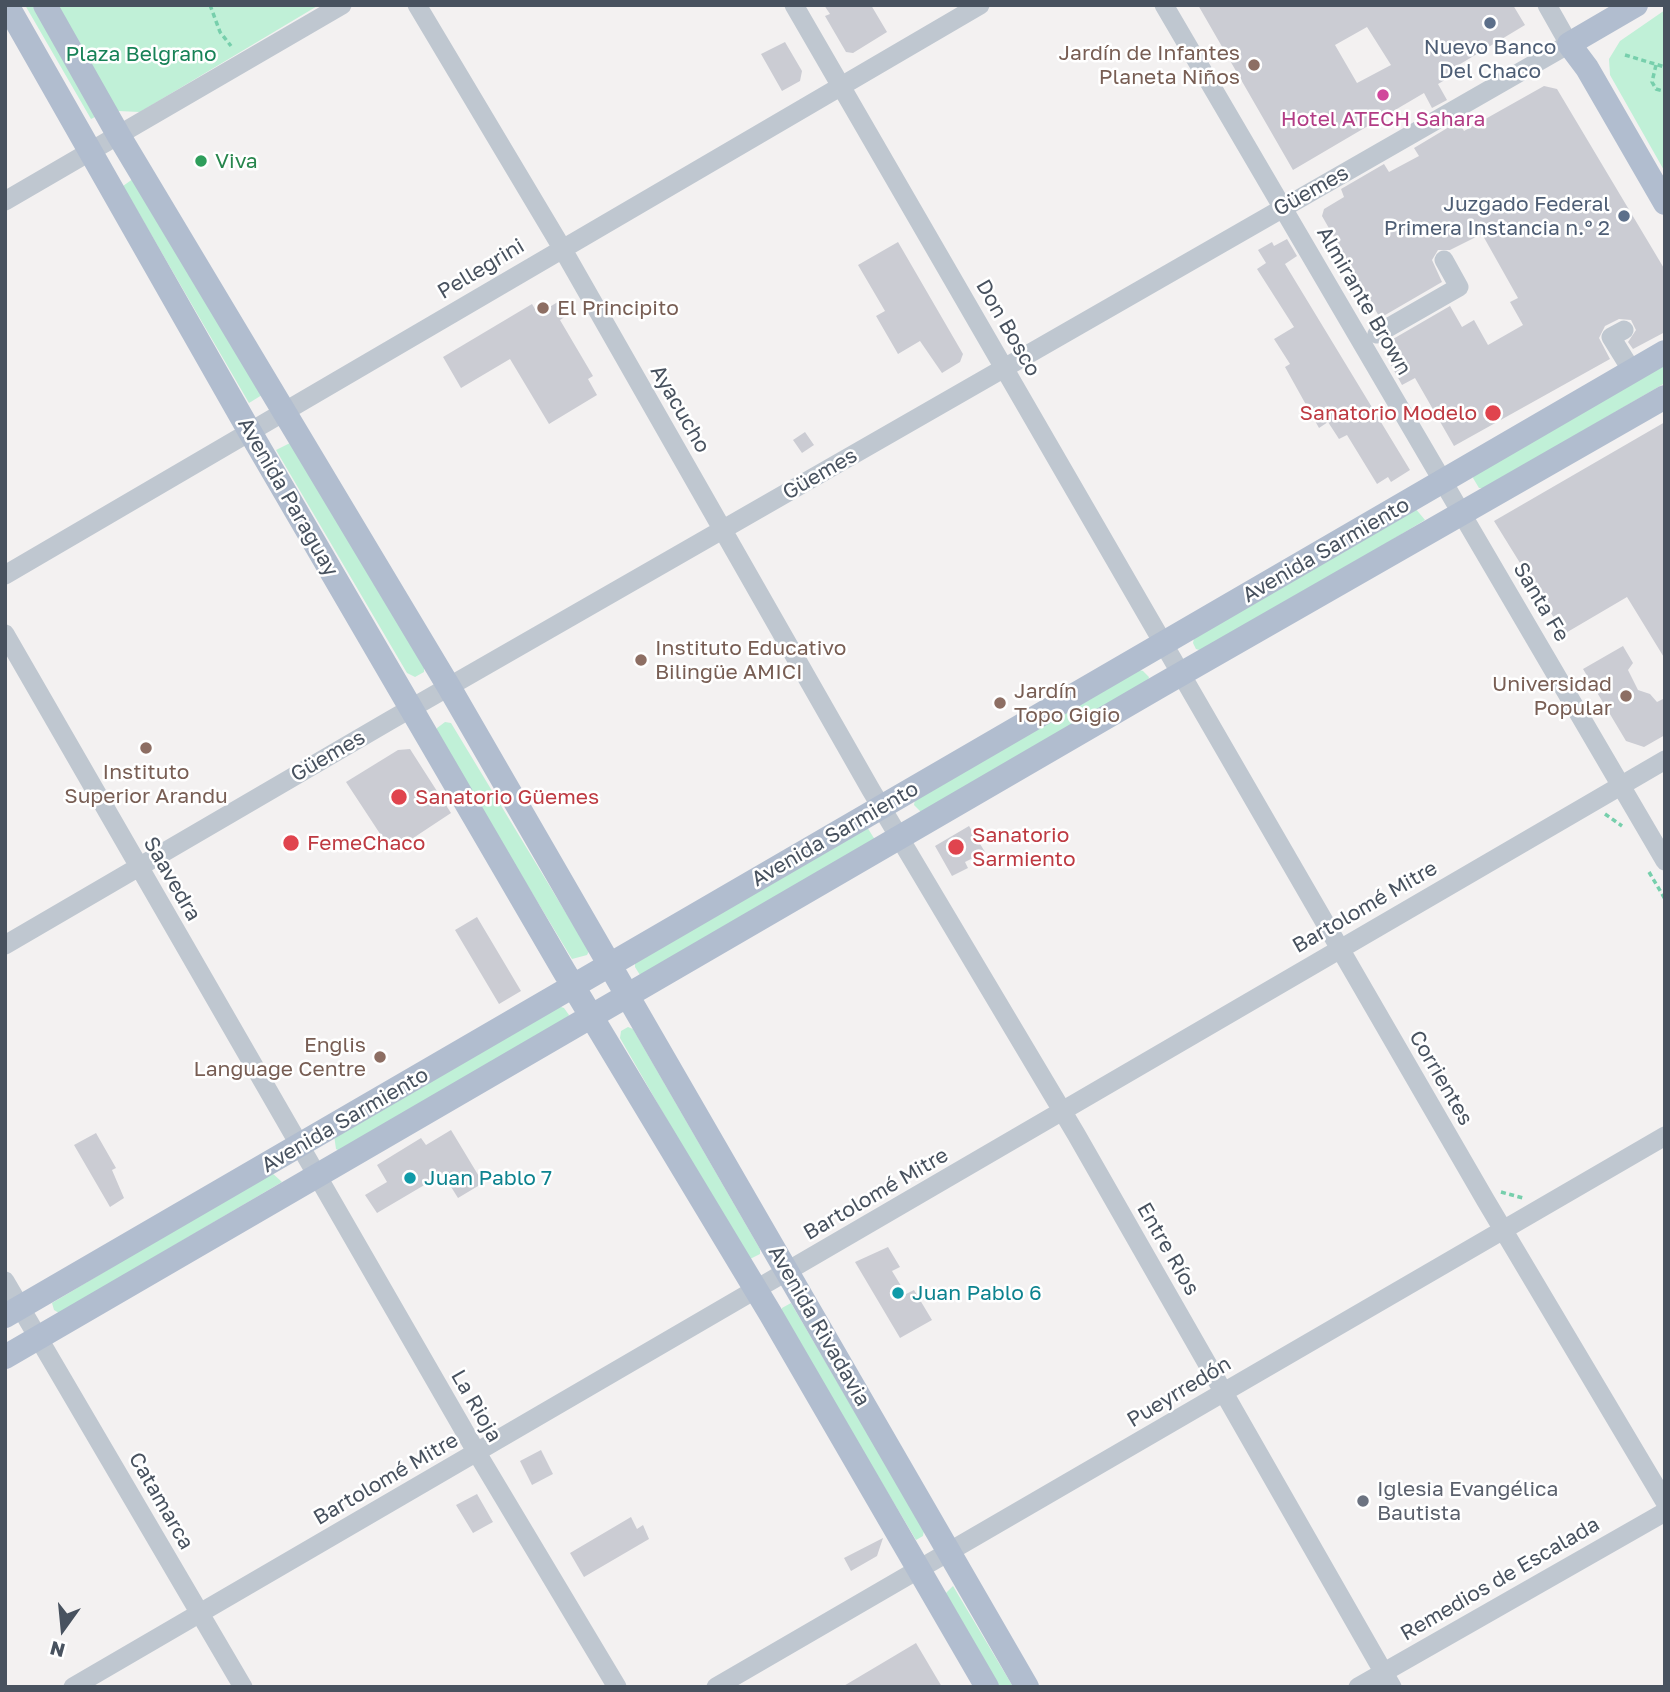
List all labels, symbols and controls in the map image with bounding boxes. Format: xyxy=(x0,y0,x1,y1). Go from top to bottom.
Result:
marker: Nuevo Banco Del Chaco xyxy=(1482,15,1498,31)
place label: Nuevo Banco Del Chaco xyxy=(1424,34,1556,84)
place label: Jardín de Infantes Planeta Niños xyxy=(1058,40,1240,90)
park label: Plaza Belgrano xyxy=(65,41,217,67)
marker: Jardín de Infantes Planeta Niños xyxy=(1246,57,1262,73)
marker: Hotel ATECH Sahara xyxy=(1375,87,1391,103)
place label: Hotel ATECH Sahara xyxy=(1281,106,1485,132)
place label: Viva xyxy=(215,148,258,174)
marker: Viva xyxy=(193,153,209,169)
street label: Güemes xyxy=(1269,160,1353,222)
place label: Juzgado Federal Primera Instancia n.° 2 xyxy=(1384,191,1610,241)
marker: Juzgado Federal Primera Instancia n.° 2 xyxy=(1616,208,1632,224)
street label: Almirante Brown xyxy=(1311,222,1417,380)
street label: Pellegrini xyxy=(433,233,529,305)
street label: Don Bosco xyxy=(970,275,1046,381)
place label: El Principito xyxy=(557,295,679,321)
marker: El Principito xyxy=(535,300,551,316)
street label: Ayacucho xyxy=(645,361,715,457)
place label: Sanatorio Modelo xyxy=(1300,400,1477,426)
marker: Sanatorio Modelo xyxy=(1483,403,1503,423)
street label: Avenida Paraguay xyxy=(232,413,344,581)
street label: Güemes xyxy=(778,443,862,505)
street label: Avenida Sarmiento xyxy=(1238,492,1414,608)
street label: Santa Fe xyxy=(1508,558,1574,646)
place label: Instituto Educativo Bilingüe AMICI xyxy=(655,635,846,685)
marker: Instituto Educativo Bilingüe AMICI xyxy=(633,652,649,668)
place label: Universidad Popular xyxy=(1492,671,1612,721)
place label: Jardín Topo Gigio xyxy=(1014,678,1120,728)
marker: Universidad Popular xyxy=(1618,688,1634,704)
marker: Jardín Topo Gigio xyxy=(992,695,1008,711)
street label: Güemes xyxy=(286,725,370,787)
marker: Instituto Superior Arandu xyxy=(138,740,154,756)
place label: Instituto Superior Arandu xyxy=(64,759,228,809)
street label: Avenida Sarmiento xyxy=(747,776,923,892)
place label: Sanatorio Güemes xyxy=(415,784,599,810)
marker: Sanatorio Güemes xyxy=(389,787,409,807)
place label: Sanatorio Sarmiento xyxy=(972,822,1076,872)
place label: FemeChaco xyxy=(307,830,425,856)
street label: Saavedra xyxy=(138,832,206,926)
marker: FemeChaco xyxy=(281,833,301,853)
marker: Sanatorio Sarmiento xyxy=(946,837,966,857)
street label: Bartolomé Mitre xyxy=(1288,855,1442,959)
street label: Corrientes xyxy=(1404,1026,1478,1130)
place label: Englis Language Centre xyxy=(193,1032,366,1082)
marker: Englis Language Centre xyxy=(372,1049,388,1065)
street label: Avenida Sarmiento xyxy=(257,1062,433,1178)
street label: Bartolomé Mitre xyxy=(799,1142,953,1246)
place label: Juan Pablo 7 xyxy=(424,1165,552,1191)
marker: Juan Pablo 7 xyxy=(402,1170,418,1186)
street label: Entre Ríos xyxy=(1131,1198,1205,1300)
street label: Avenida Rivadavia xyxy=(763,1241,875,1411)
place label: Juan Pablo 6 xyxy=(912,1280,1042,1306)
marker: Juan Pablo 6 xyxy=(890,1285,906,1301)
street label: Pueyrredón xyxy=(1122,1351,1236,1433)
street label: La Rioja xyxy=(445,1365,507,1447)
street label: Bartolomé Mitre xyxy=(309,1427,463,1531)
street label: Catamarca xyxy=(123,1448,199,1554)
place label: Iglesia Evangélica Bautista xyxy=(1377,1476,1558,1526)
marker: Iglesia Evangélica Bautista xyxy=(1355,1493,1371,1509)
street label: Remedios de Escalada xyxy=(1396,1512,1604,1646)
north arrow xyxy=(28,1594,98,1664)
text: N xyxy=(47,1637,67,1663)

